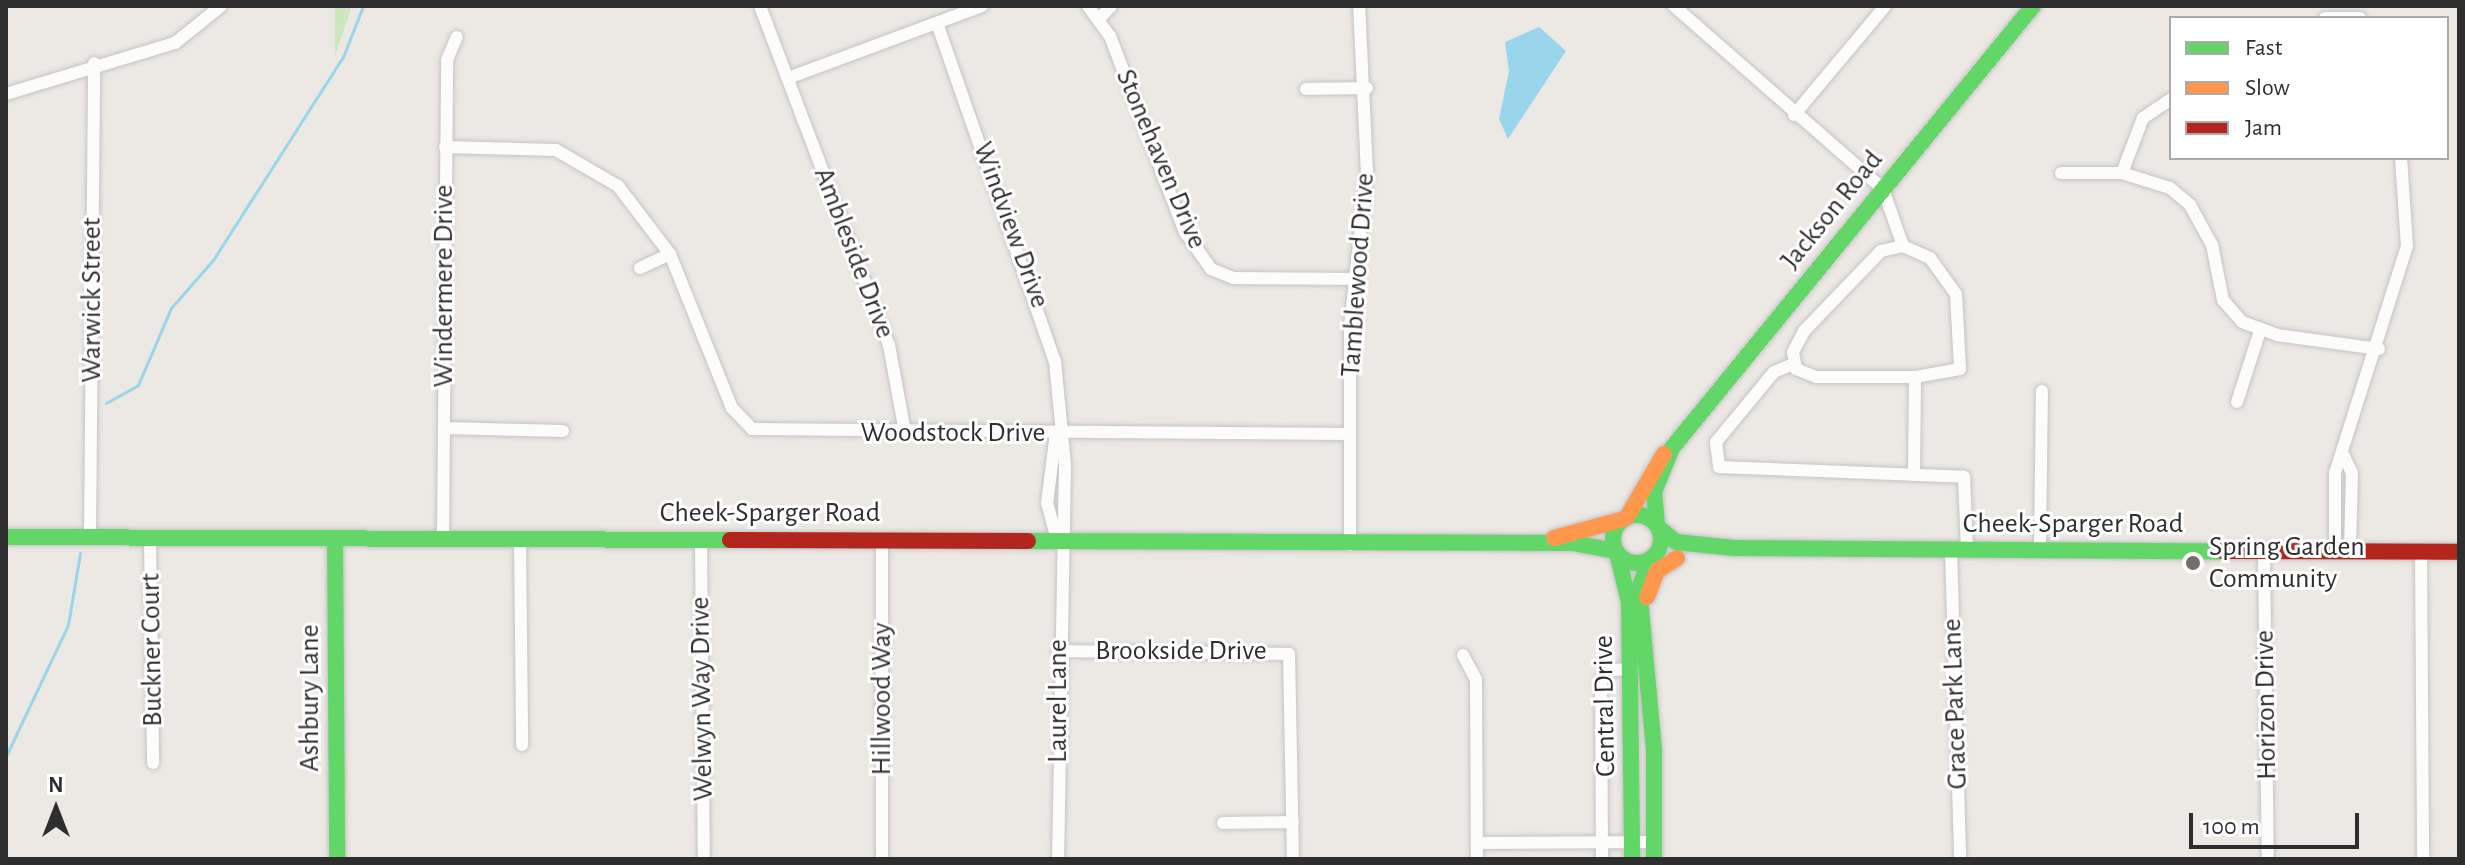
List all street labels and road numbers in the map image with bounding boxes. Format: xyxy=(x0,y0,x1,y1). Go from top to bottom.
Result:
street label: Stonehaven Drive xyxy=(1108,64,1214,254)
street label: Windview Drive xyxy=(965,138,1057,312)
street label: Jackson Road xyxy=(1774,144,1890,276)
street label: Ambleside Drive xyxy=(806,163,902,343)
street label: Tamblewood Drive xyxy=(1334,172,1382,378)
street label: Windermere Drive xyxy=(427,185,461,387)
street label: Warwick Street xyxy=(75,217,109,383)
street label: Woodstock Drive xyxy=(861,416,1045,450)
street label: Cheek-Sparger Road xyxy=(660,496,880,530)
street label: Cheek-Sparger Road xyxy=(1963,507,2183,541)
street label: Buckner Court xyxy=(134,573,170,727)
street label: Welwyn Way Drive xyxy=(683,597,721,801)
street label: Grace Park Lane xyxy=(1935,618,1975,790)
street label: Hillwood Way xyxy=(865,623,899,775)
street label: Ashbury Lane xyxy=(293,624,327,772)
street label: Horizon Drive xyxy=(2248,630,2284,780)
street label: Brookside Drive xyxy=(1095,634,1267,668)
street label: Central Drive xyxy=(1587,635,1623,777)
street label: Laurel Lane xyxy=(1041,639,1075,763)

